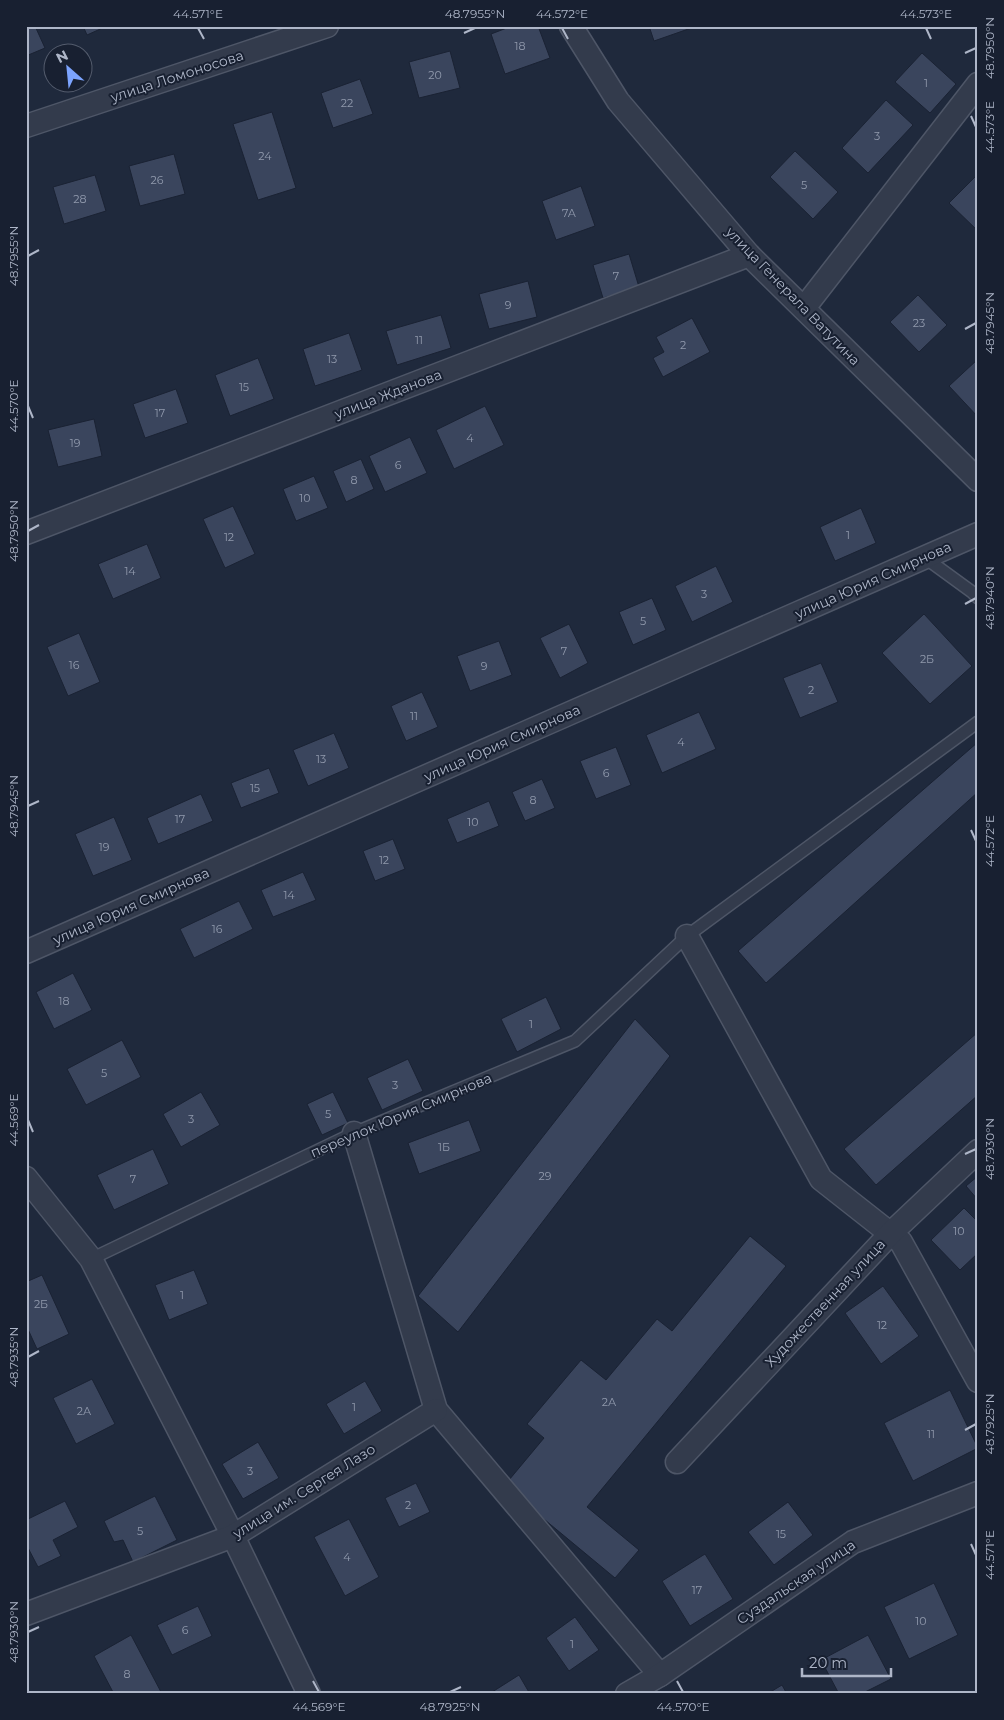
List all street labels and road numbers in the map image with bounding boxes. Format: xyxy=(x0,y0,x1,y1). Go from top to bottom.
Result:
street label: улица Ломоносова xyxy=(107,46,246,106)
street label: улица Генерала Ватутина xyxy=(721,222,864,369)
street label: улица Жданова xyxy=(331,365,444,423)
street label: улица Юрия Смирнова xyxy=(791,537,954,623)
street label: улица Юрия Смирнова xyxy=(420,700,583,786)
street label: улица Юрия Смирнова xyxy=(49,863,212,949)
street label: переулок Юрия Смирнова xyxy=(308,1069,494,1161)
street label: Художественная улица xyxy=(761,1235,889,1371)
street label: улица им. Сергея Лазо xyxy=(228,1440,379,1543)
street label: Суздальская улица xyxy=(733,1536,859,1628)

